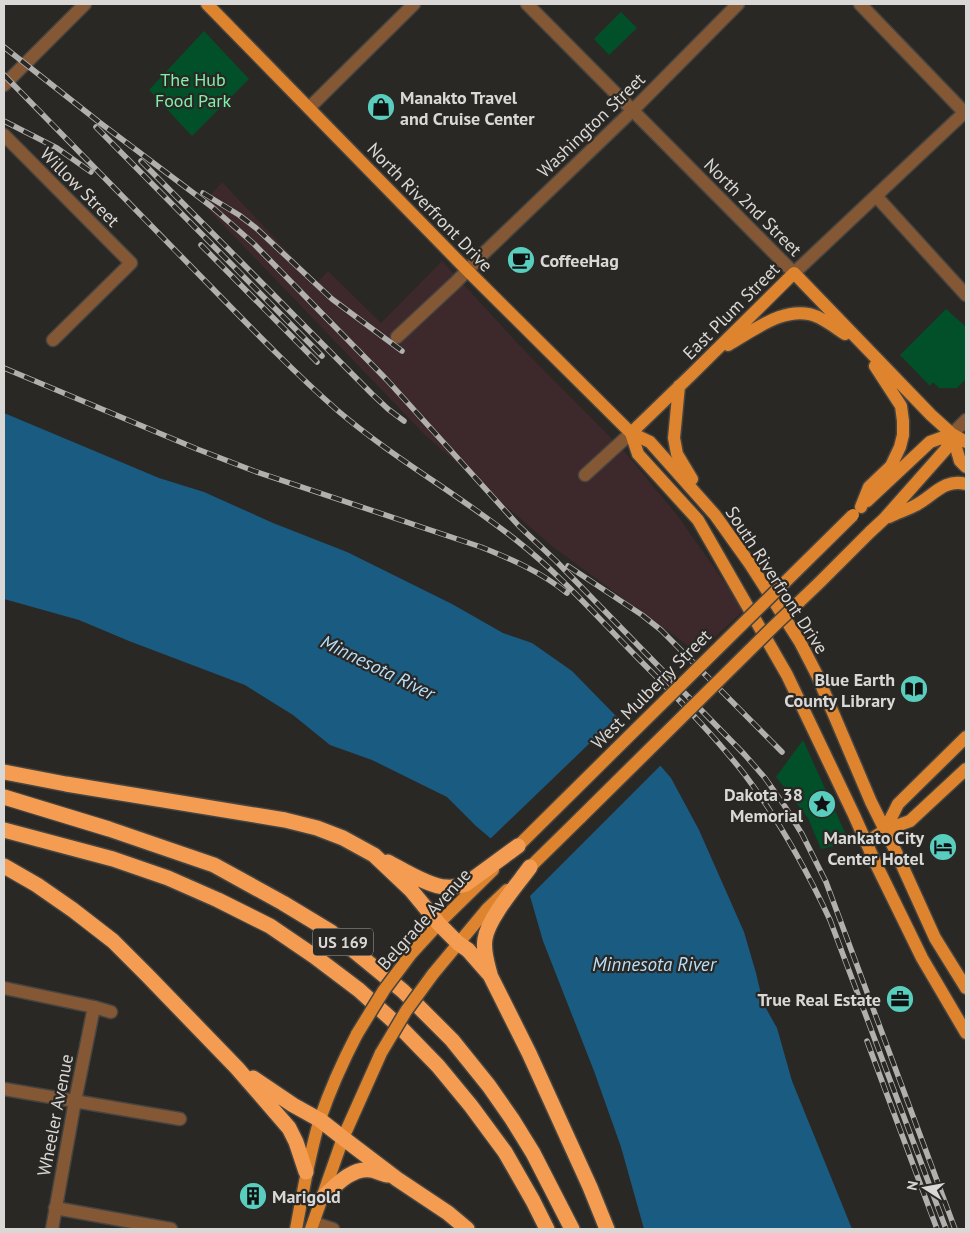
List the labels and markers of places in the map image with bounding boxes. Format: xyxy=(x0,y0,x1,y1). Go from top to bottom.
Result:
place label: Manakto Travel and Cruise Center xyxy=(400,86,535,130)
shop icon: Manakto Travel and Cruise Center xyxy=(366,92,396,122)
cafe icon: CoffeeHag xyxy=(506,245,536,275)
place label: CoffeeHag xyxy=(540,249,619,272)
place label: Blue Earth County Library xyxy=(784,668,895,712)
library icon: Blue Earth County Library xyxy=(899,674,929,704)
place label: Dakota 38 Memorial xyxy=(724,783,804,827)
place icon: Dakota 38 Memorial xyxy=(807,789,837,819)
place label: Mankato City Center Hotel xyxy=(824,826,925,870)
hotel icon: Mankato City Center Hotel xyxy=(928,832,958,862)
office icon: True Real Estate xyxy=(885,984,915,1014)
place label: True Real Estate xyxy=(758,988,881,1011)
building icon: Marigold xyxy=(238,1181,268,1211)
place label: Marigold xyxy=(272,1185,341,1208)

